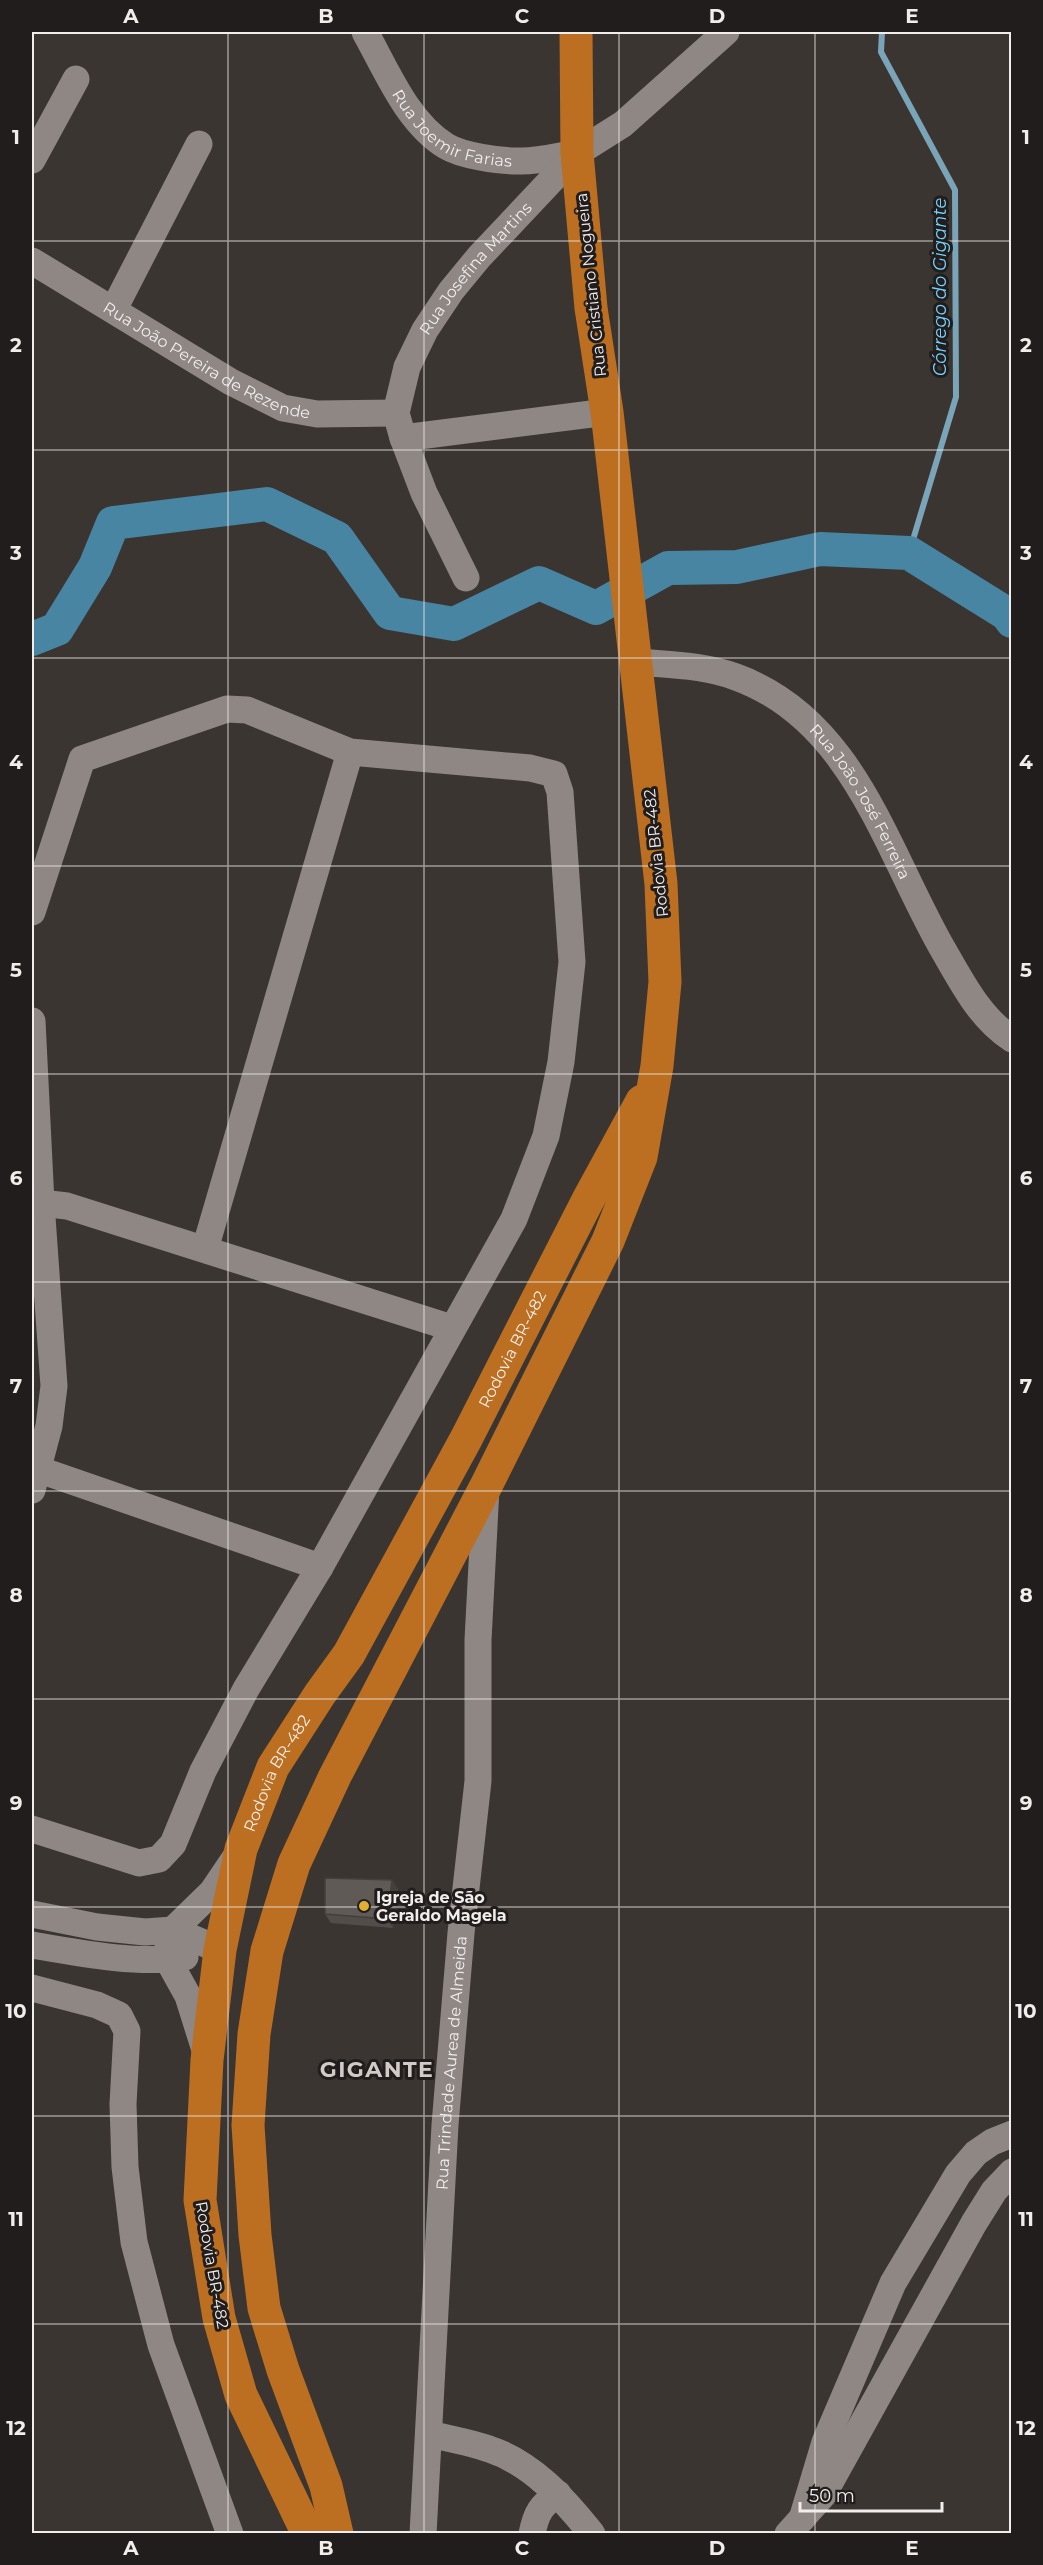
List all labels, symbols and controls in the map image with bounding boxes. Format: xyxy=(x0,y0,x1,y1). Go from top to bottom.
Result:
text: A xyxy=(122,4,139,28)
text: B xyxy=(318,4,334,28)
text: C xyxy=(515,4,530,28)
text: D xyxy=(709,4,725,28)
text: E xyxy=(905,4,919,28)
street label: Rua Joemir Farias xyxy=(389,86,513,170)
text: 1 xyxy=(12,125,20,149)
text: 1 xyxy=(1022,125,1030,149)
street label: Rua Cristiano Nogueira xyxy=(572,192,610,378)
street label: Rua Josefina Martins xyxy=(415,198,536,338)
water label: Córrego do Gigante xyxy=(929,198,951,376)
street label: Rua João Pereira de Rezende xyxy=(100,297,312,422)
text: 2 xyxy=(10,333,22,357)
text: 2 xyxy=(1020,333,1032,357)
text: 3 xyxy=(9,541,22,565)
text: 3 xyxy=(1019,541,1032,565)
street label: Rua João José Ferreira xyxy=(806,720,915,882)
text: 4 xyxy=(9,750,23,774)
text: 4 xyxy=(1019,750,1033,774)
street label: Rodovia BR-482 xyxy=(640,788,672,918)
text: 5 xyxy=(10,958,22,982)
text: 5 xyxy=(1020,958,1032,982)
text: 6 xyxy=(10,1166,23,1190)
text: 6 xyxy=(1020,1166,1033,1190)
street label: Rodovia BR-482 xyxy=(474,1287,550,1411)
text: 7 xyxy=(10,1374,22,1398)
text: 7 xyxy=(1020,1374,1032,1398)
text: 8 xyxy=(9,1583,23,1607)
text: 8 xyxy=(1019,1583,1033,1607)
street label: Rodovia BR-482 xyxy=(239,1711,314,1834)
text: 9 xyxy=(10,1791,22,1815)
text: 9 xyxy=(1020,1791,1032,1815)
place label: Igreja de São Geraldo Magela xyxy=(376,1888,507,1925)
marker: Igreja de São Geraldo Magela xyxy=(357,1899,371,1913)
street label: Rua Trindade Aurea de Almeida xyxy=(432,1935,470,2190)
text: 10 xyxy=(5,1999,27,2023)
text: 10 xyxy=(1015,1999,1037,2023)
district label: GIGANTE xyxy=(320,2056,434,2083)
street label: Rodovia BR-482 xyxy=(191,2200,233,2330)
text: 11 xyxy=(8,2207,24,2231)
text: 11 xyxy=(1018,2207,1034,2231)
text: 12 xyxy=(6,2416,26,2440)
text: 12 xyxy=(1016,2416,1036,2440)
scale bar xyxy=(800,2475,942,2513)
text: 50 m xyxy=(809,2485,855,2507)
text: A xyxy=(122,2536,139,2560)
text: B xyxy=(318,2536,334,2560)
text: C xyxy=(515,2536,530,2560)
text: D xyxy=(709,2536,725,2560)
text: E xyxy=(905,2536,919,2560)

